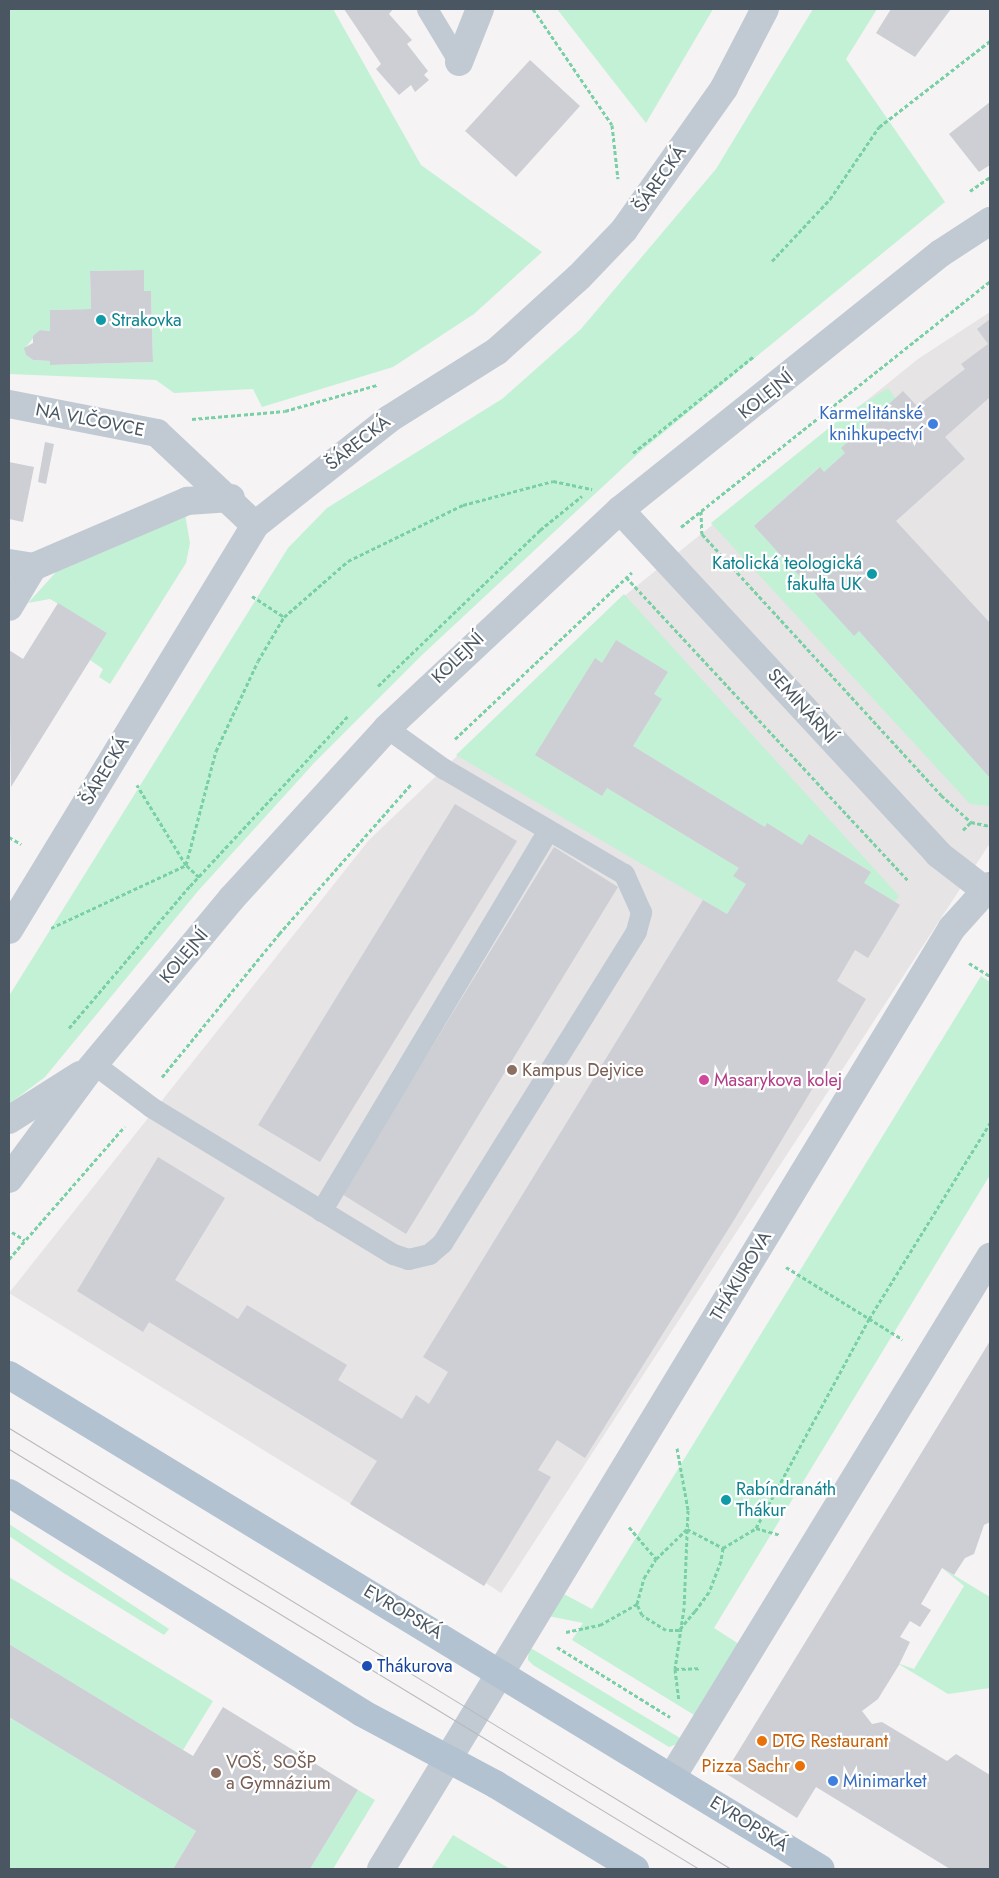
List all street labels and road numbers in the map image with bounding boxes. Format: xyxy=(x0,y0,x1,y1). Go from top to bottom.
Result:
street label: ŠÁRECKÁ xyxy=(629,142,691,216)
street label: KOLEJNÍ xyxy=(734,366,798,424)
street label: NA VLČOVCE xyxy=(34,399,146,441)
street label: ŠÁRECKÁ xyxy=(321,411,395,475)
street label: KOLEJNÍ xyxy=(427,628,489,688)
street label: SEMINÁRNÍ xyxy=(763,664,841,748)
street label: ŠÁRECKÁ xyxy=(76,733,134,809)
street label: KOLEJNÍ xyxy=(155,924,213,988)
street label: THÁKUROVA xyxy=(706,1227,776,1325)
street label: EVROPSKÁ xyxy=(360,1580,446,1644)
street label: EVROPSKÁ xyxy=(706,1792,792,1856)

